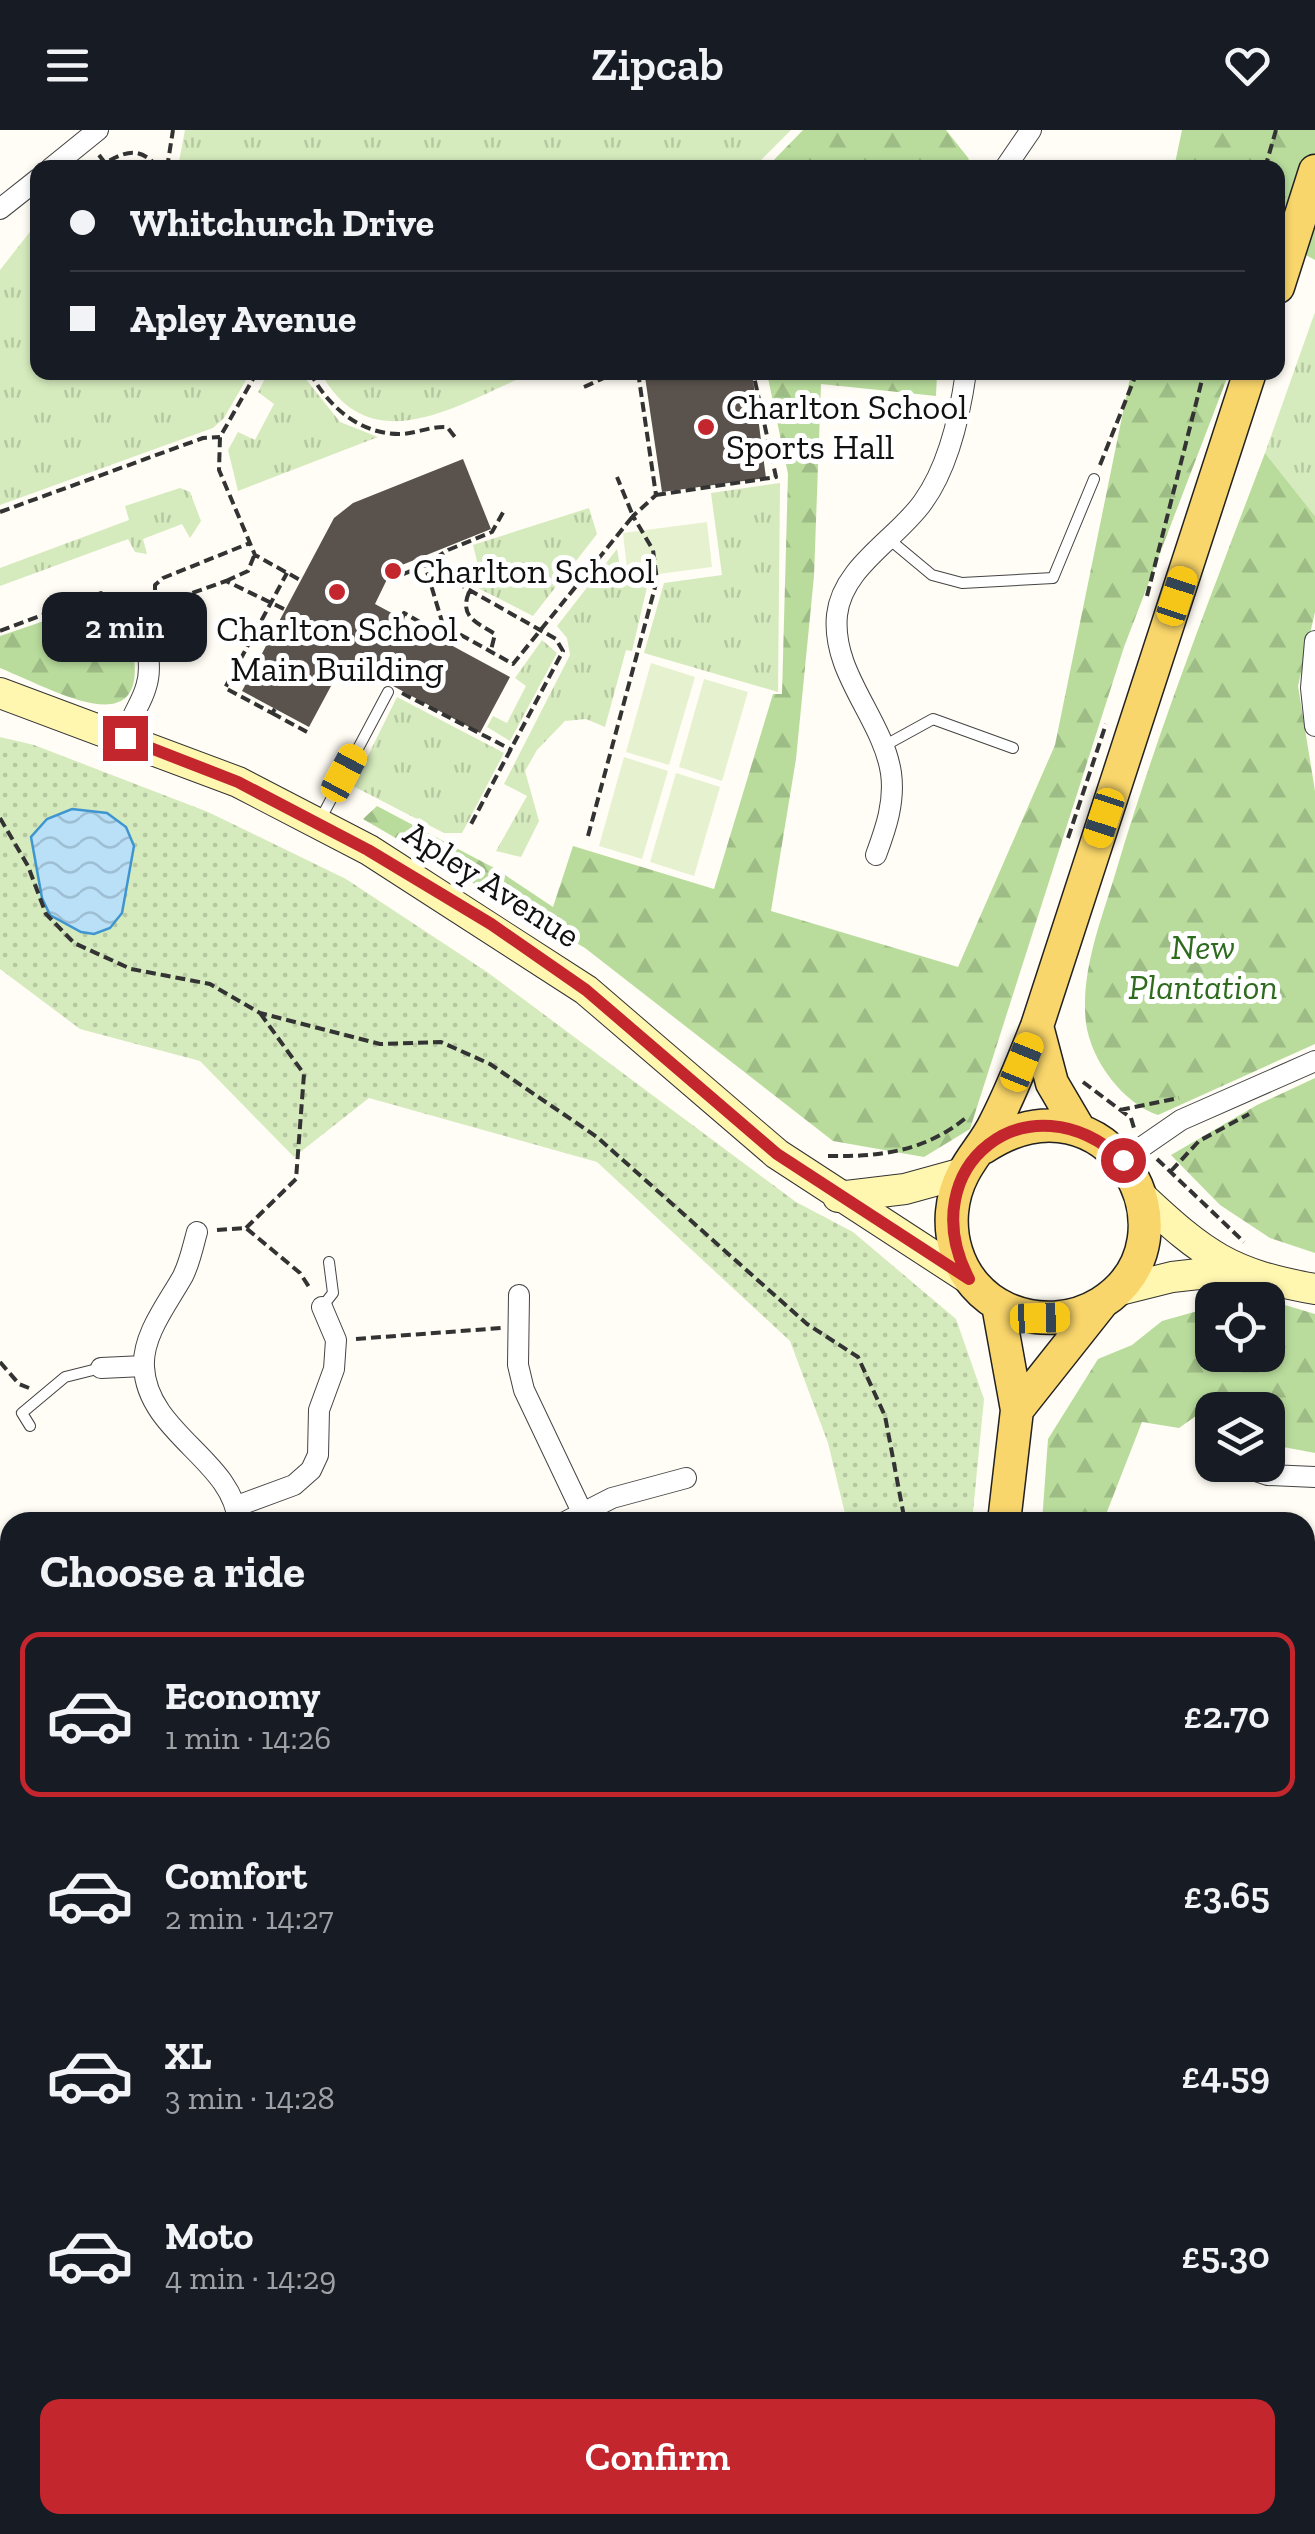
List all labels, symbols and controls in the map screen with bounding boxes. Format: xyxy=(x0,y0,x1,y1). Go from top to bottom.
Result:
icon: menu xyxy=(40,38,95,93)
text: Zipcab xyxy=(591,38,724,92)
icon: heart xyxy=(1220,38,1275,93)
text: Whitchurch Drive xyxy=(130,200,434,246)
text: Apley Avenue xyxy=(130,296,356,342)
place label: Charlton School Sports Hall xyxy=(726,386,967,468)
marker: Charlton School Sports Hall xyxy=(695,416,717,438)
place label: Charlton School xyxy=(413,550,654,592)
marker: Charlton School xyxy=(382,560,404,582)
car xyxy=(1153,563,1201,629)
marker: Charlton School Main Building xyxy=(326,581,348,603)
callout: 2 min xyxy=(42,593,208,663)
text: 2 min xyxy=(85,608,164,646)
place label: Charlton School Main Building xyxy=(216,608,458,690)
route end xyxy=(103,716,148,761)
car xyxy=(317,739,371,807)
car xyxy=(1080,785,1128,851)
street label: Apley Avenue xyxy=(396,811,588,957)
park label: New Plantation xyxy=(1128,926,1278,1008)
car xyxy=(997,1029,1047,1095)
route start xyxy=(1101,1138,1146,1183)
map controls xyxy=(1195,1282,1285,1482)
button: locate xyxy=(1195,1282,1285,1372)
car xyxy=(1009,1302,1071,1334)
button: layers xyxy=(1195,1392,1285,1482)
text: Choose a ride xyxy=(40,1545,305,1599)
icon: car xyxy=(45,1670,135,1760)
text: Economy xyxy=(165,1673,320,1719)
text: £2.70 xyxy=(1183,1692,1270,1738)
text: 1 min · 14:26 xyxy=(165,1719,331,1757)
icon: car xyxy=(45,1850,135,1940)
text: Comfort xyxy=(165,1853,307,1899)
text: £3.65 xyxy=(1184,1872,1270,1918)
text: 2 min · 14:27 xyxy=(165,1899,333,1937)
icon: car xyxy=(45,2030,135,2120)
text: XL xyxy=(165,2033,212,2079)
text: £4.59 xyxy=(1181,2052,1270,2098)
text: 3 min · 14:28 xyxy=(165,2079,335,2117)
icon: car xyxy=(45,2210,135,2300)
text: Moto xyxy=(165,2213,253,2259)
text: £5.30 xyxy=(1181,2232,1270,2278)
text: 4 min · 14:29 xyxy=(165,2259,336,2297)
button: Confirm xyxy=(40,2399,1275,2514)

